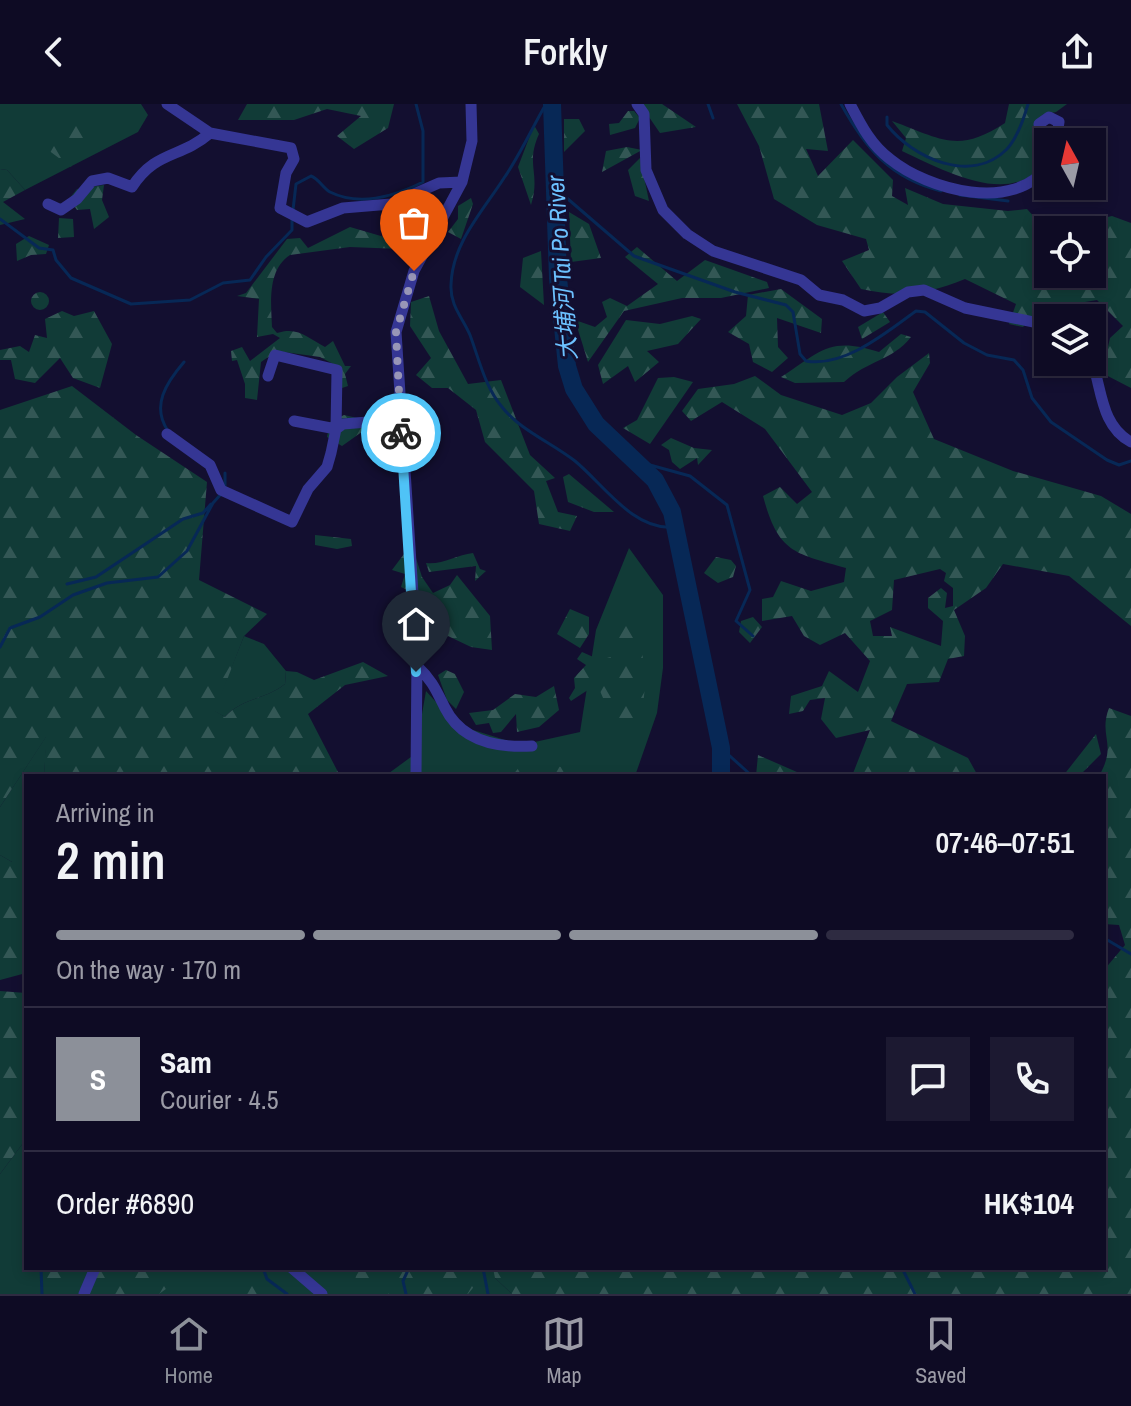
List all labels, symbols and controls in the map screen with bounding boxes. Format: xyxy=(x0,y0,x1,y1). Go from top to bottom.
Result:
text: Forkly xyxy=(523,28,608,76)
icon: back xyxy=(32,30,76,74)
icon: share xyxy=(1055,30,1099,74)
north arrow xyxy=(1034,128,1106,200)
map controls xyxy=(1034,128,1106,376)
water label: 大埔河 Tai Po River xyxy=(538,173,583,362)
pin xyxy=(380,189,448,271)
icon: bag xyxy=(392,201,436,245)
button: locate xyxy=(1034,216,1106,288)
button: layers xyxy=(1034,304,1106,376)
courier xyxy=(361,393,441,473)
icon: bike xyxy=(379,411,423,455)
pin xyxy=(382,590,450,672)
icon: home xyxy=(394,602,438,646)
text: Arriving in xyxy=(56,795,154,830)
text: 07:46–07:51 xyxy=(935,822,1074,862)
text: 2 min xyxy=(56,825,166,895)
text: On the way · 170 m xyxy=(56,952,241,987)
button: chat xyxy=(886,1037,970,1121)
button: phone xyxy=(990,1037,1074,1121)
text: Sam xyxy=(160,1042,212,1082)
text: S xyxy=(90,1059,106,1099)
text: Courier · 4.5 xyxy=(160,1082,279,1117)
text: Order #6890 xyxy=(56,1183,194,1223)
text: HK$104 xyxy=(984,1183,1074,1223)
tab: Home xyxy=(165,1312,213,1390)
tab: Map xyxy=(542,1312,586,1390)
tab: Saved xyxy=(915,1312,966,1390)

